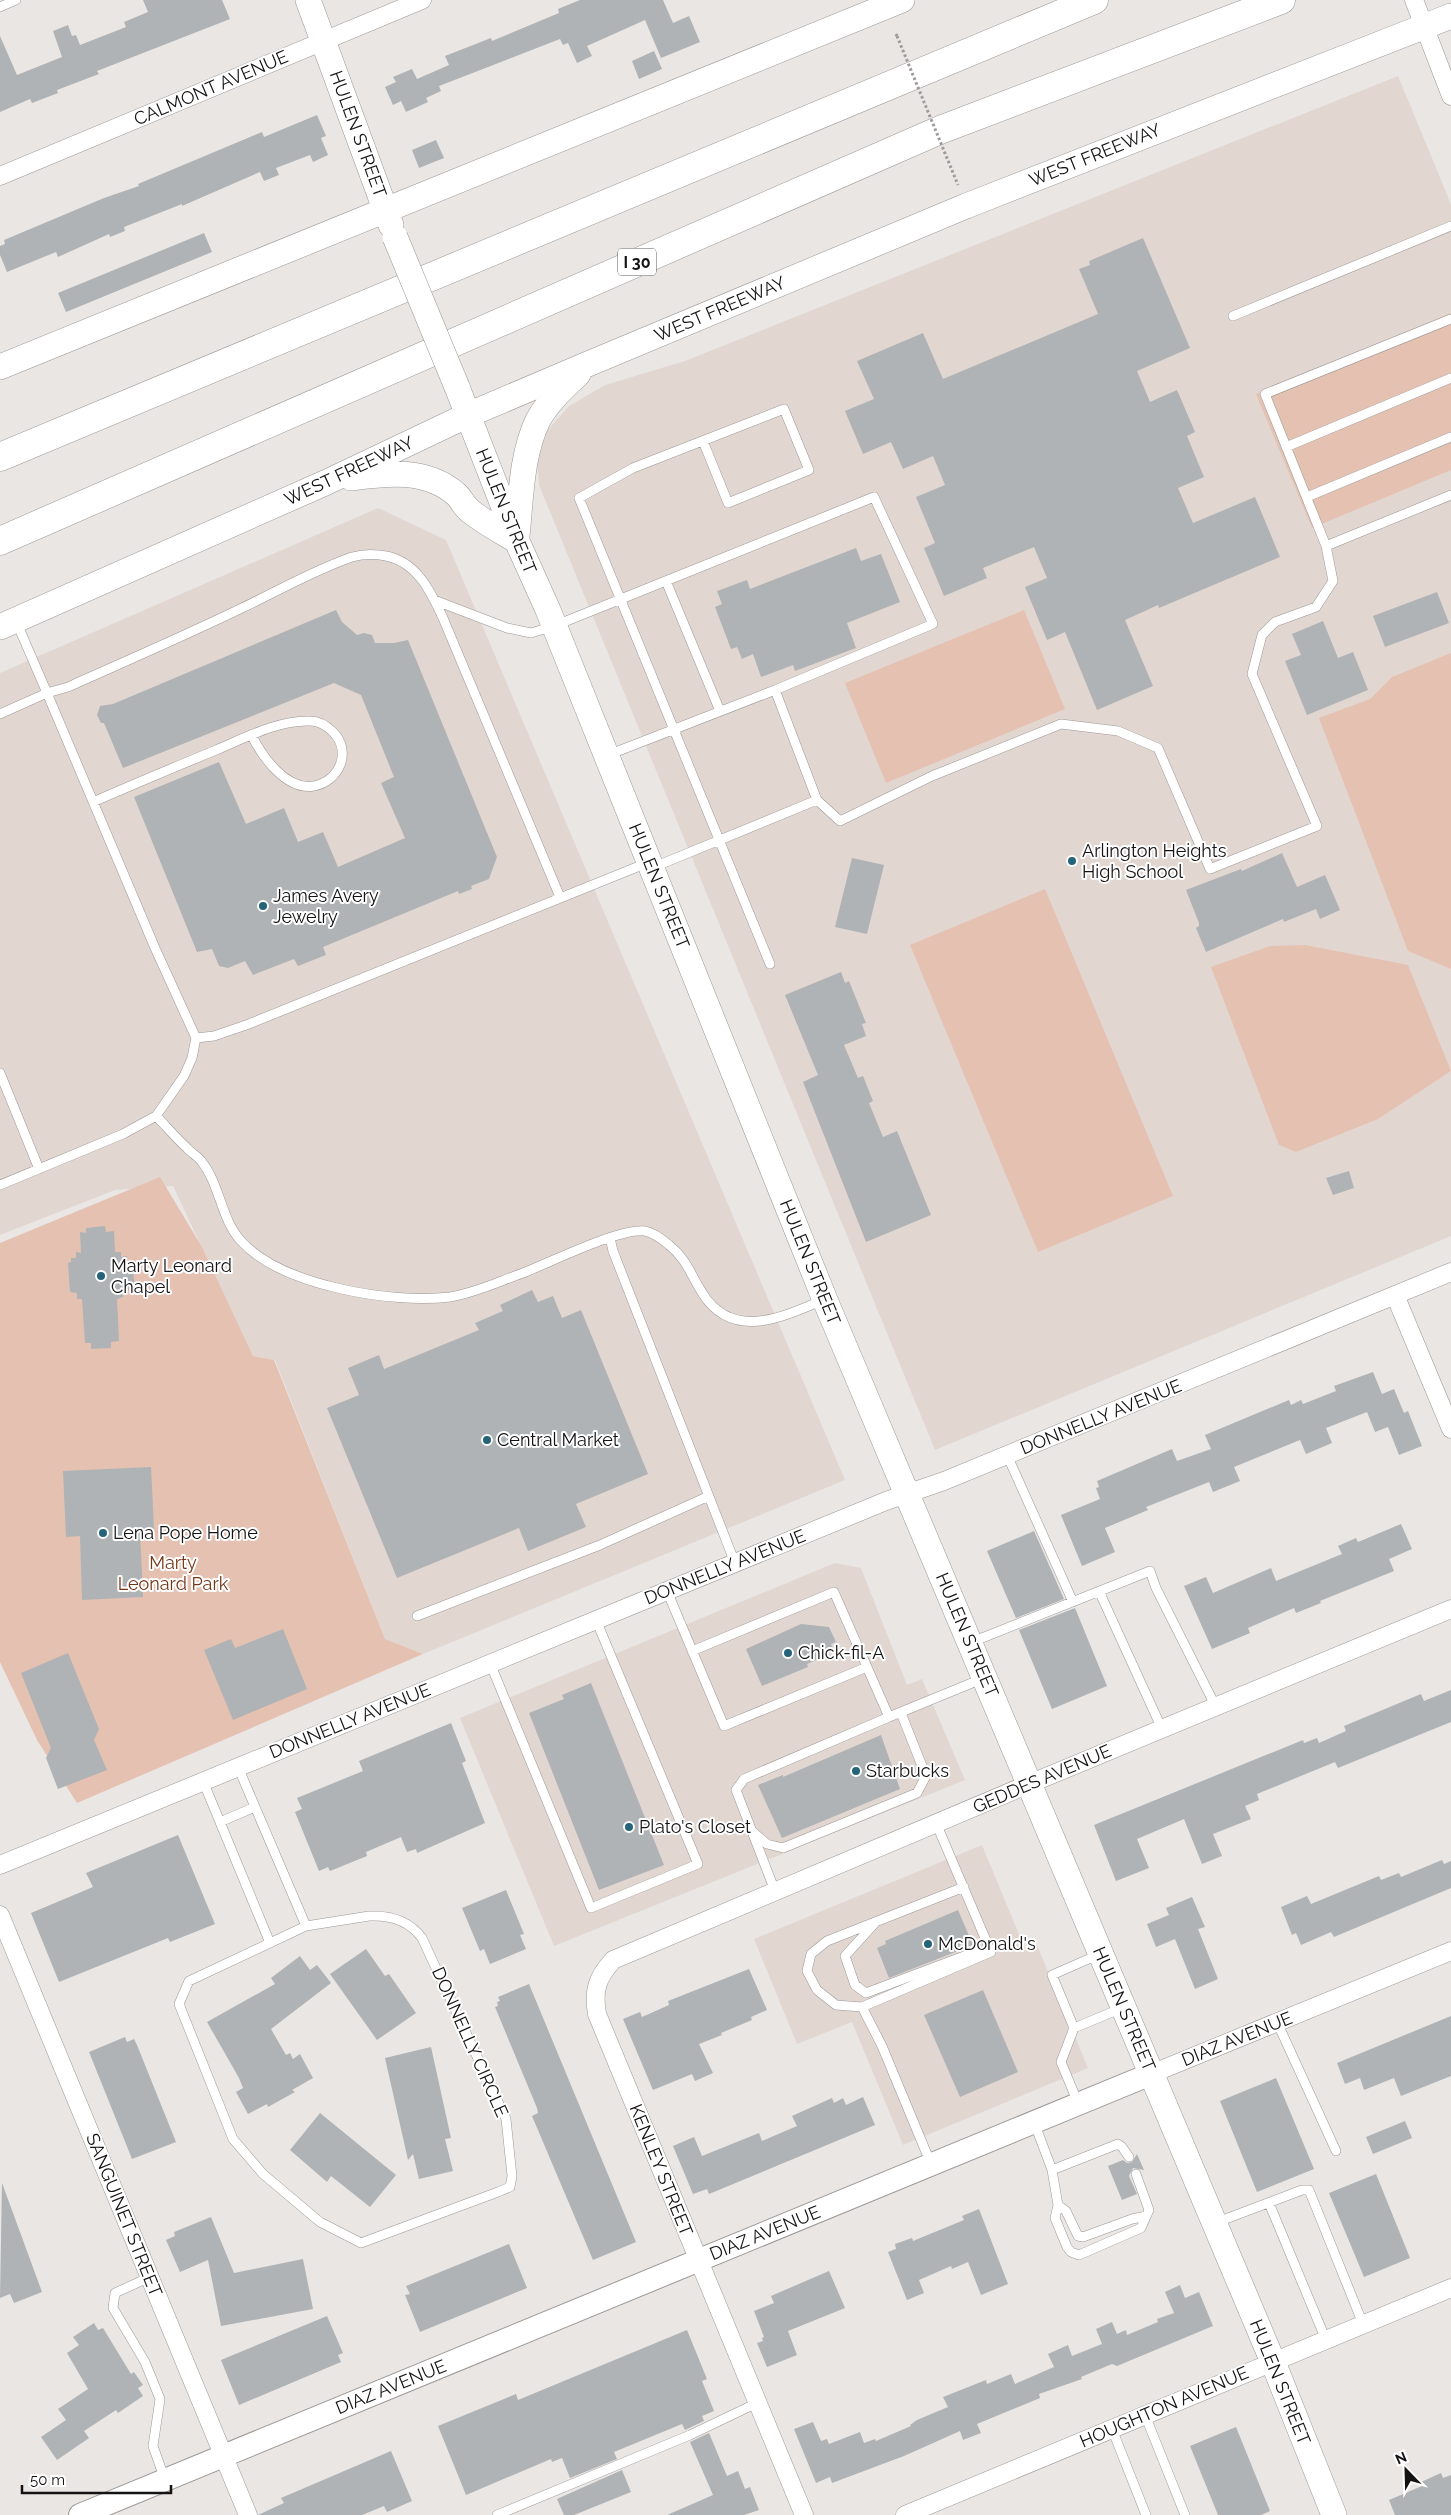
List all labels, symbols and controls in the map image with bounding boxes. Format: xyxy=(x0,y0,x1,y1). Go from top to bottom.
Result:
street label: CALMONT AVENUE xyxy=(131,46,291,129)
street label: HULEN STREET xyxy=(326,68,391,200)
street label: WEST FREEWAY xyxy=(1026,118,1164,191)
road number: I 30 xyxy=(618,248,656,276)
street label: WEST FREEWAY xyxy=(651,271,789,346)
street label: WEST FREEWAY xyxy=(281,431,417,510)
street label: HULEN STREET xyxy=(472,445,541,577)
street label: HULEN STREET xyxy=(625,820,694,952)
place label: Arlington Heights High School xyxy=(1082,840,1227,882)
marker: Arlington Heights High School xyxy=(1066,855,1078,867)
place label: James Avery Jewelry xyxy=(273,885,379,927)
marker: James Avery Jewelry xyxy=(257,900,269,912)
street label: HULEN STREET xyxy=(776,1196,845,1328)
place label: Marty Leonard Chapel xyxy=(111,1255,232,1297)
marker: Marty Leonard Chapel xyxy=(95,1270,107,1282)
street label: DONNELLY AVENUE xyxy=(1017,1375,1184,1458)
place label: Central Market xyxy=(497,1429,619,1450)
marker: Central Market xyxy=(481,1434,493,1446)
place label: Lena Pope Home xyxy=(113,1522,258,1543)
street label: DONNELLY AVENUE xyxy=(641,1525,808,1608)
marker: Lena Pope Home xyxy=(97,1527,109,1539)
park label: Marty Leonard Park xyxy=(118,1552,229,1594)
street label: HULEN STREET xyxy=(932,1569,1003,1700)
place label: Chick-fil-A xyxy=(798,1642,884,1663)
marker: Chick-fil-A xyxy=(782,1647,794,1659)
street label: DONNELLY AVENUE xyxy=(266,1679,433,1762)
street label: GEDDES AVENUE xyxy=(970,1740,1114,1817)
place label: Starbucks xyxy=(866,1760,949,1781)
marker: Starbucks xyxy=(850,1765,862,1777)
place label: Plato's Closet xyxy=(639,1816,751,1837)
marker: Plato's Closet xyxy=(623,1821,635,1833)
place label: McDonald's xyxy=(938,1933,1036,1954)
marker: McDonald's xyxy=(922,1938,934,1950)
street label: HULEN STREET xyxy=(1089,1943,1160,2074)
street label: DONNELLY CIRCLE xyxy=(428,1963,513,2120)
street label: DIAZ AVENUE xyxy=(1178,2007,1295,2070)
street label: KENLEY STREET xyxy=(625,2101,697,2239)
street label: SANGUINET STREET xyxy=(82,2130,167,2299)
street label: DIAZ AVENUE xyxy=(706,2201,823,2264)
street label: HULEN STREET xyxy=(1246,2316,1315,2448)
street label: DIAZ AVENUE xyxy=(332,2355,449,2418)
street label: HOUGHTON AVENUE xyxy=(1076,2361,1251,2452)
north arrow xyxy=(1381,2445,1431,2495)
text: N xyxy=(1393,2449,1409,2467)
scale bar xyxy=(22,2462,171,2494)
text: 50 m xyxy=(30,2471,65,2489)

